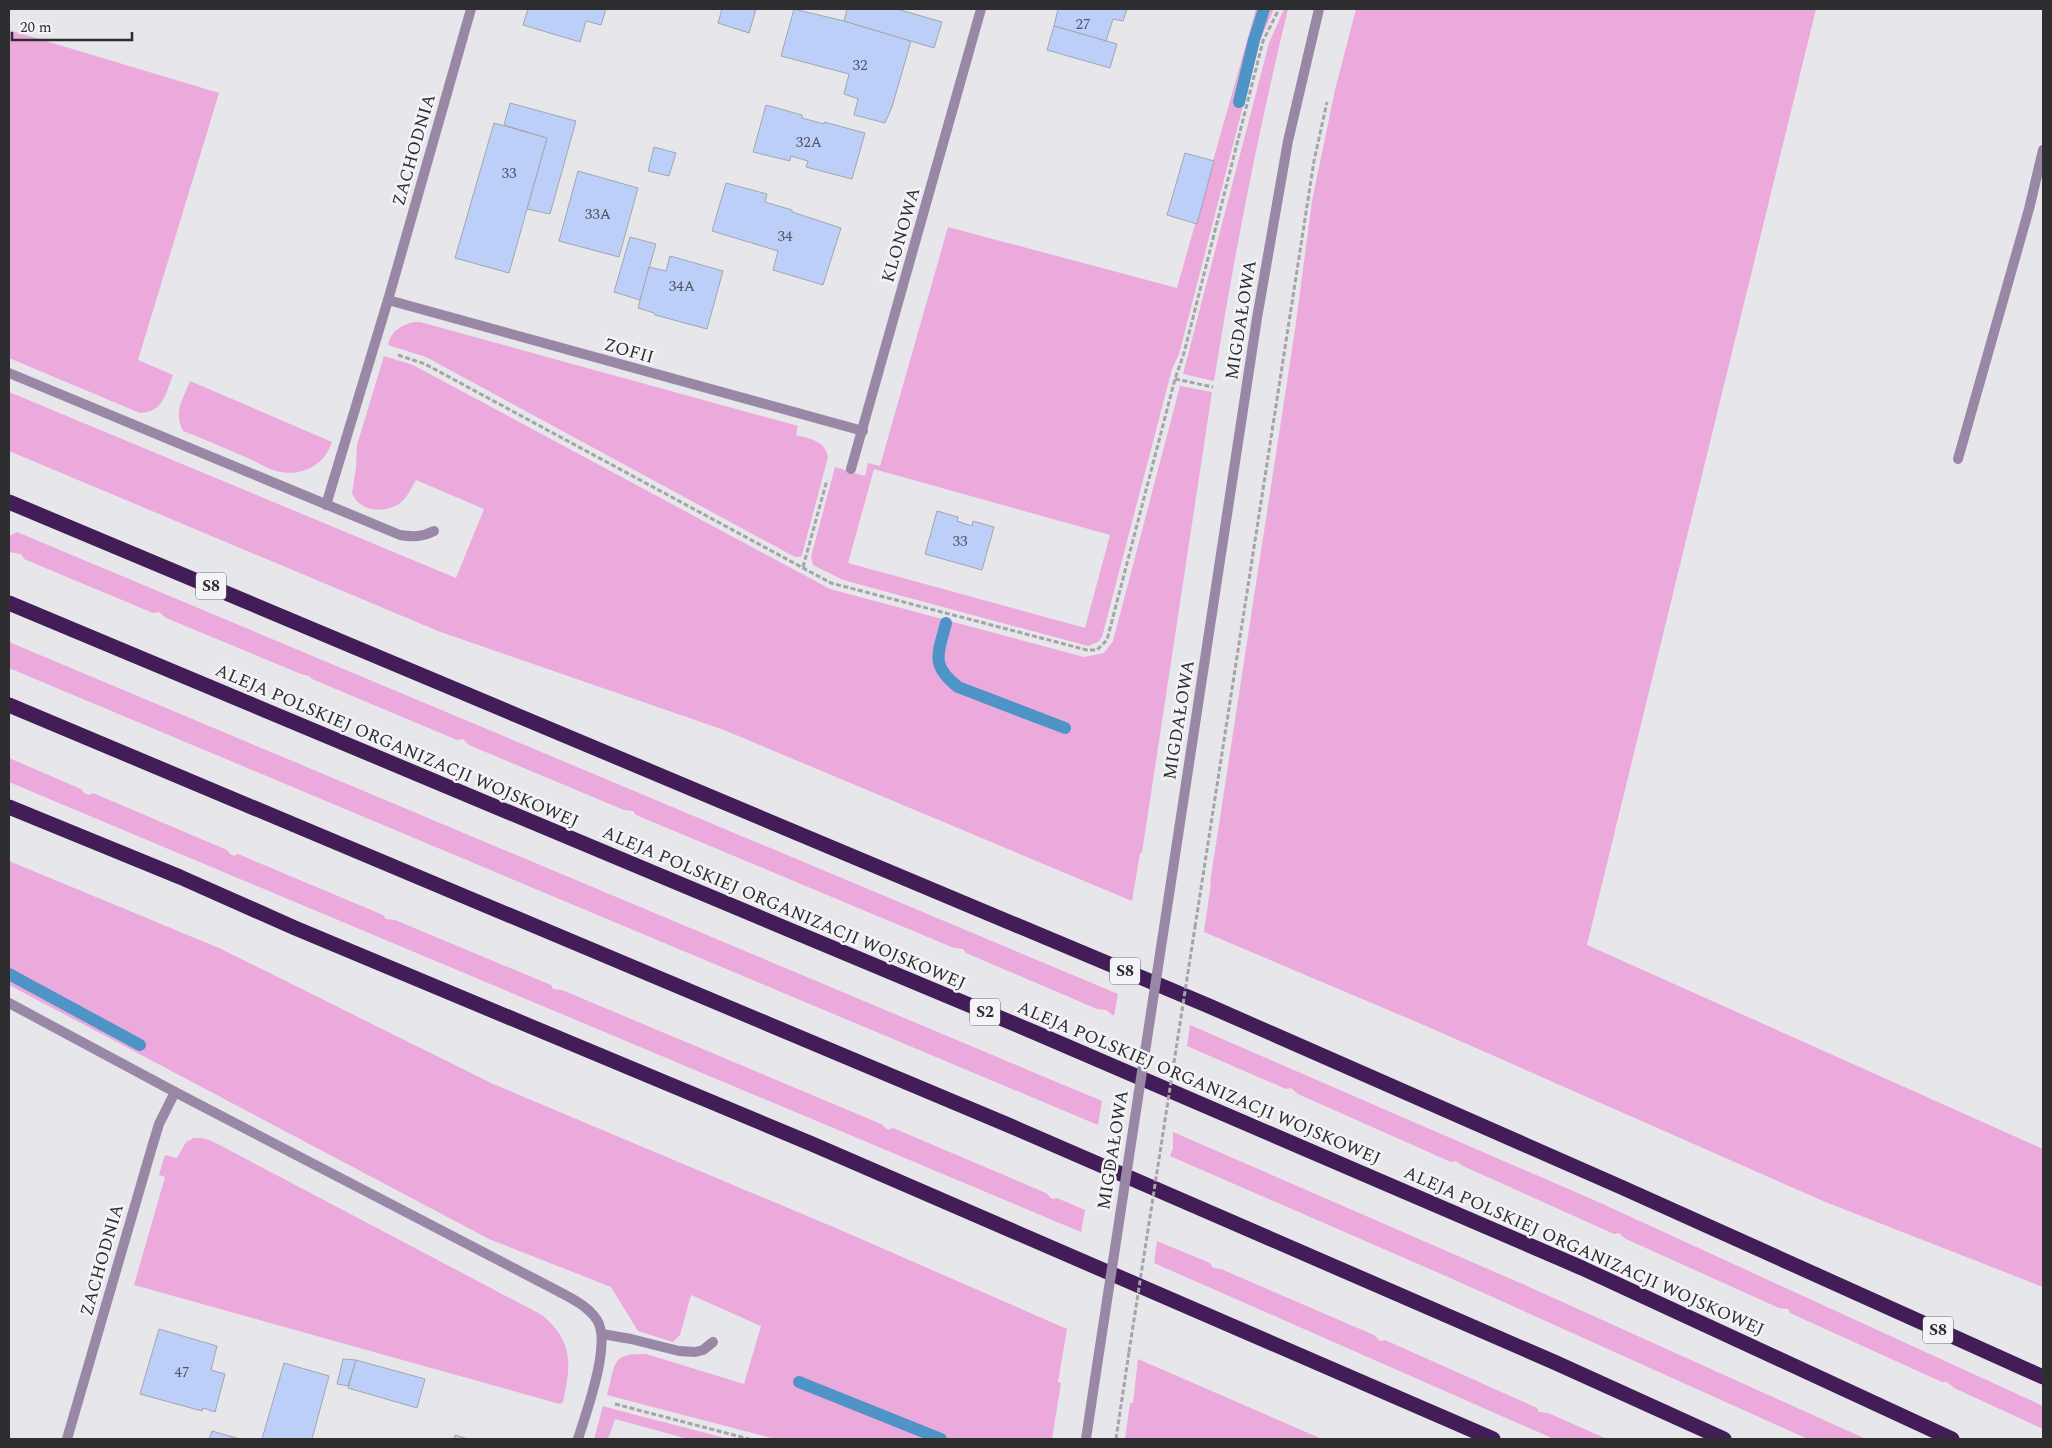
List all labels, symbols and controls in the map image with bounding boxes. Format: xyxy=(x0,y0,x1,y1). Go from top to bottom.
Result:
scale bar xyxy=(12,10,132,42)
house number: 27 xyxy=(1075,13,1091,36)
text: 20 m xyxy=(20,16,52,39)
house number: 32 xyxy=(852,54,868,77)
street label: ZACHODNIA xyxy=(385,91,443,209)
house number: 32A xyxy=(796,131,822,154)
house number: 33 xyxy=(501,162,517,185)
street label: KLONOWA xyxy=(875,184,927,286)
house number: 33A xyxy=(585,203,611,226)
house number: 34 xyxy=(777,225,793,248)
street label: MIGDAŁOWA xyxy=(1218,258,1264,382)
house number: 34A xyxy=(669,275,695,298)
street label: ZOFII xyxy=(601,331,657,371)
house number: 33 xyxy=(952,530,968,553)
road number: S8 xyxy=(196,572,226,600)
street label: ALEJA POLSKIEJ ORGANIZACJI WOJSKOWEJ xyxy=(211,657,583,835)
street label: MIGDAŁOWA xyxy=(1156,658,1202,782)
street label: ALEJA POLSKIEJ ORGANIZACJI WOJSKOWEJ xyxy=(598,819,970,997)
road number: S8 xyxy=(1110,958,1140,984)
street label: ALEJA POLSKIEJ ORGANIZACJI WOJSKOWEJ xyxy=(1013,994,1385,1172)
road number: S2 xyxy=(970,999,1000,1026)
street label: MIGDAŁOWA xyxy=(1090,1088,1136,1212)
street label: ALEJA POLSKIEJ ORGANIZACJI WOJSKOWEJ xyxy=(1399,1159,1769,1343)
street label: ZACHODNIA xyxy=(73,1201,131,1319)
road number: S8 xyxy=(1923,1316,1953,1344)
house number: 47 xyxy=(174,1361,190,1384)

